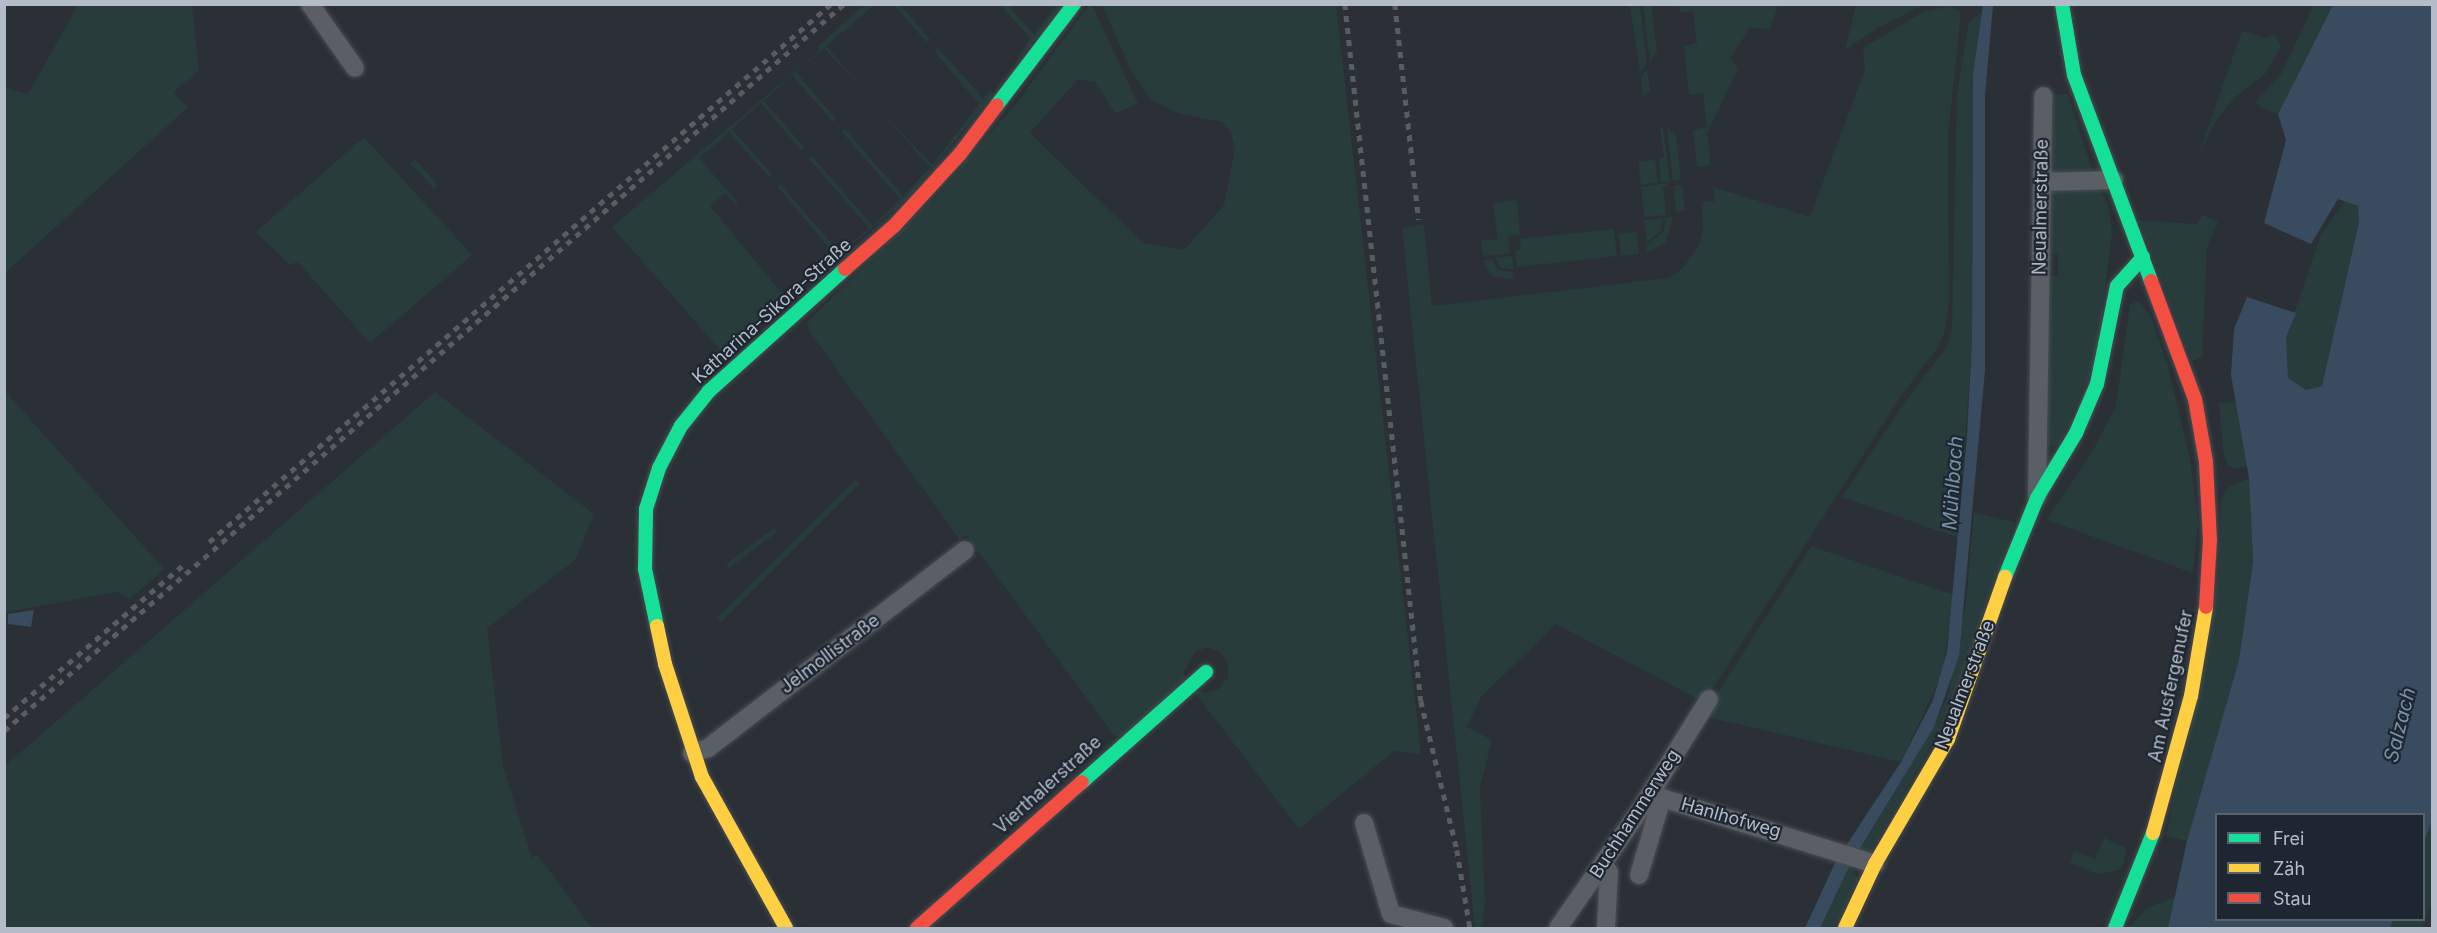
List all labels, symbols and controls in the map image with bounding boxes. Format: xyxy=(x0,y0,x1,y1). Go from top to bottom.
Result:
street label: Neualmerstraße xyxy=(2029,139,2053,275)
street label: Katharina-Sikora-Straße xyxy=(688,234,856,388)
water label: Mühlbach xyxy=(1938,435,1968,531)
street label: Am Ausfergenufer xyxy=(2144,608,2198,764)
street label: Jelmollistraße xyxy=(776,610,884,698)
street label: Neualmerstraße xyxy=(1931,618,1999,752)
water label: Salzach xyxy=(2379,685,2421,765)
street label: Vierthalerstraße xyxy=(990,731,1106,839)
street label: Buchhammerweg xyxy=(1585,746,1685,882)
street label: Hanlhofweg xyxy=(1679,793,1783,843)
legend xyxy=(2215,813,2425,921)
text: Frei xyxy=(2273,828,2304,849)
text: Zäh xyxy=(2273,858,2305,879)
text: Stau xyxy=(2273,888,2311,909)

